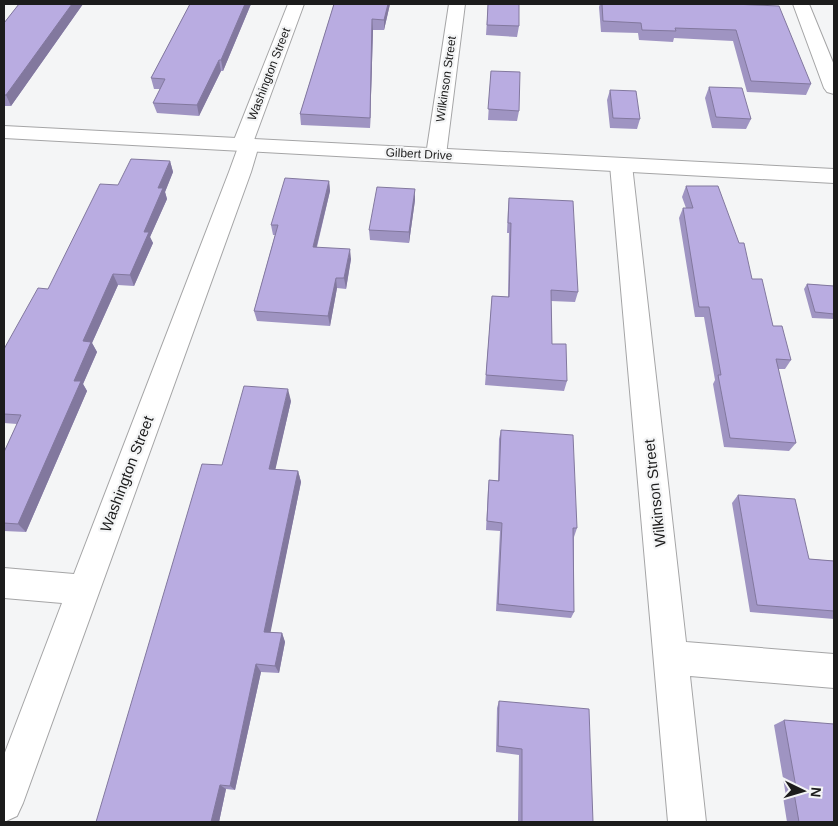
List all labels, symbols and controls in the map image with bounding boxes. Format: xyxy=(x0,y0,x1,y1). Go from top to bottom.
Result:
street label: Washington Street xyxy=(245,25,293,122)
street label: Wilkinson Street xyxy=(433,34,459,123)
street label: Gilbert Drive xyxy=(385,145,453,163)
street label: Washington Street xyxy=(97,413,157,534)
street label: Wilkinson Street xyxy=(640,437,669,548)
north arrow xyxy=(778,766,828,816)
text: N xyxy=(808,786,824,798)

